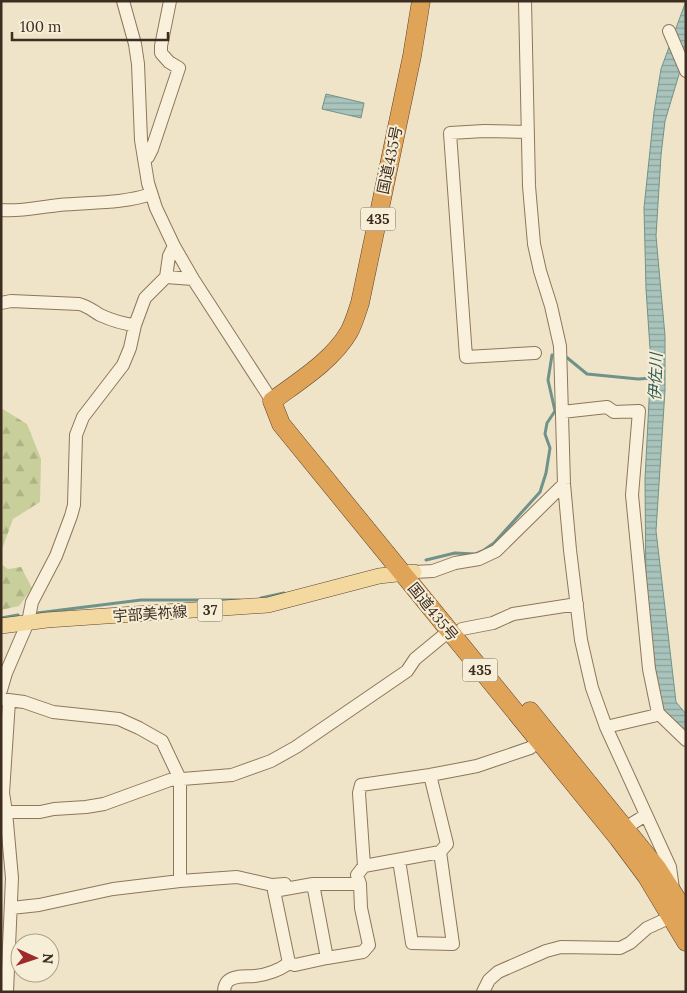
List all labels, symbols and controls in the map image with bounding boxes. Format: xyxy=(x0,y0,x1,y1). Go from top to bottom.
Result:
scale bar xyxy=(12,10,169,42)
text: 100 m xyxy=(20,17,61,36)
street label: 国道435号 xyxy=(373,124,406,196)
road number: 435 xyxy=(360,208,396,230)
water label: 伊佐川 xyxy=(644,351,666,401)
street label: 国道435号 xyxy=(404,579,463,645)
road number: 37 xyxy=(198,598,222,622)
street label: 宇部美祢線 xyxy=(112,601,188,626)
road number: 435 xyxy=(462,658,498,682)
north arrow xyxy=(10,933,60,983)
text: N xyxy=(39,953,57,965)

